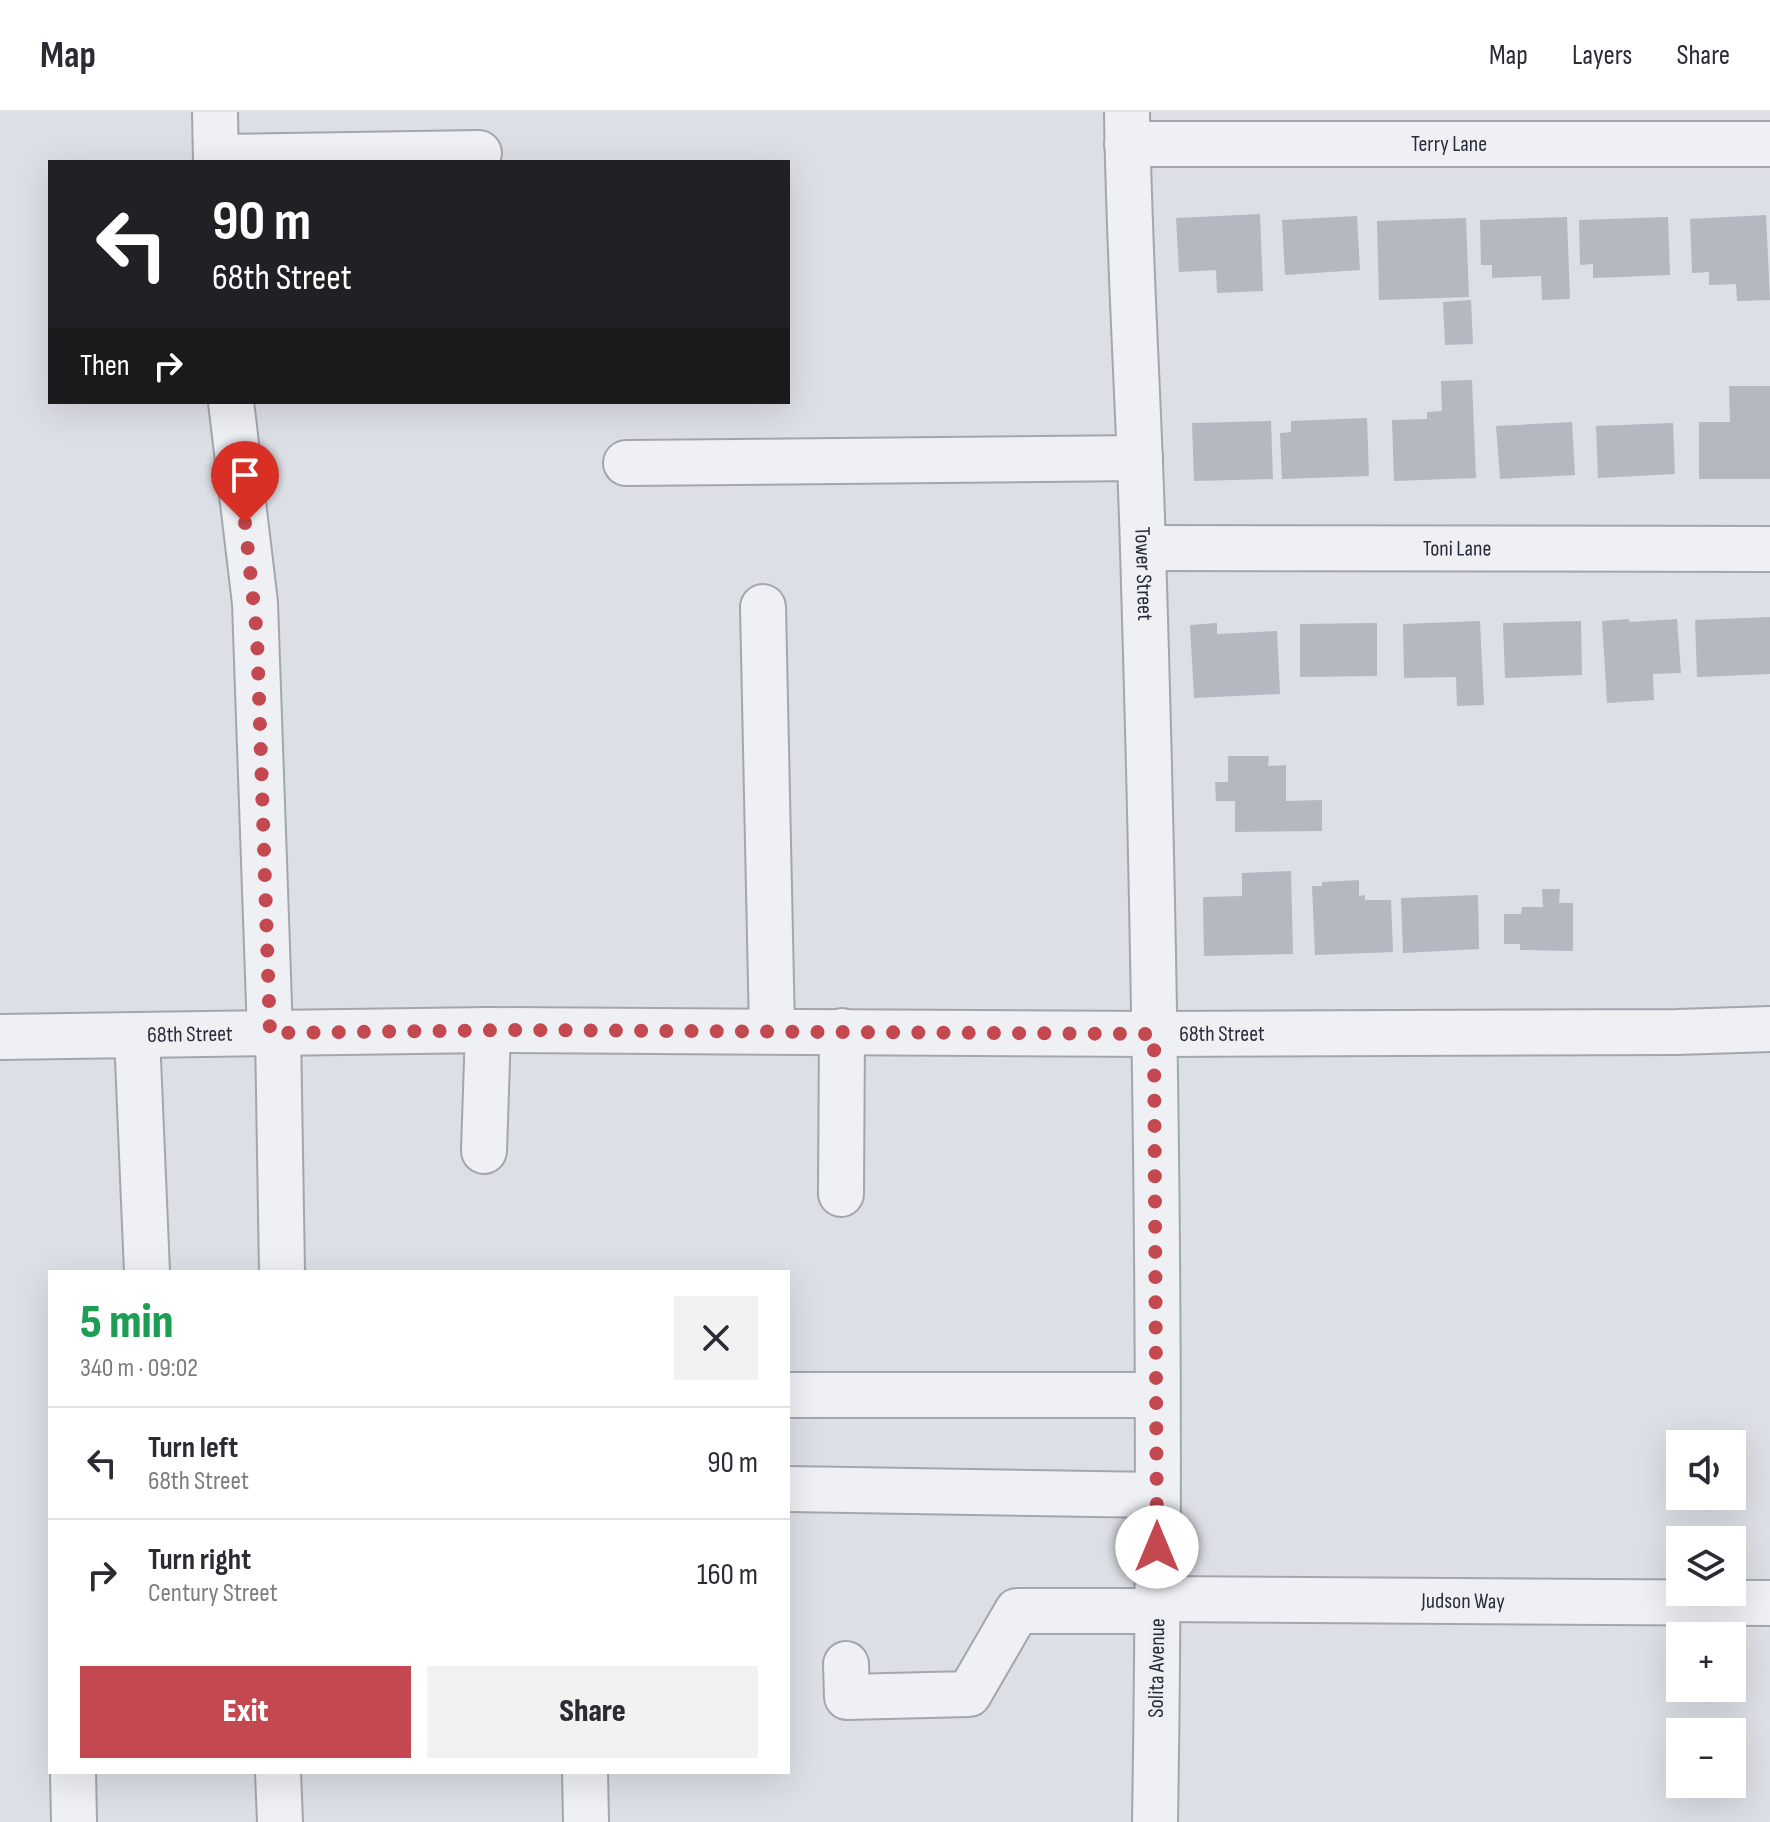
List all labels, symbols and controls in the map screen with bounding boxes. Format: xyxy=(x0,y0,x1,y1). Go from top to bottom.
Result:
text: Map xyxy=(40,33,96,78)
text: Map xyxy=(1489,39,1528,72)
text: Layers xyxy=(1572,39,1632,72)
text: Share xyxy=(1676,39,1730,72)
street label: Terry Lane xyxy=(1411,131,1487,158)
text: 90 m xyxy=(212,189,311,256)
icon: left xyxy=(80,192,184,296)
text: 68th Street xyxy=(212,257,352,300)
icon: right xyxy=(146,344,190,388)
text: Then xyxy=(80,348,130,384)
pin xyxy=(211,441,279,523)
icon: arrive xyxy=(223,453,267,497)
street label: Tower Street xyxy=(1129,526,1159,621)
street label: Toni Lane xyxy=(1423,535,1491,562)
street label: 68th Street xyxy=(147,1020,233,1048)
street label: 68th Street xyxy=(1179,1020,1265,1047)
text: 5 min xyxy=(80,1294,173,1351)
button: close xyxy=(674,1296,758,1380)
text: 340 m · 09:02 xyxy=(80,1353,198,1384)
text: Turn left xyxy=(148,1430,238,1466)
map controls xyxy=(1666,1430,1746,1798)
button: sound xyxy=(1666,1430,1746,1510)
icon: left xyxy=(80,1441,124,1485)
text: 90 m xyxy=(707,1445,758,1481)
text: 68th Street xyxy=(148,1466,249,1497)
position arrow xyxy=(1115,1505,1199,1589)
button: layers xyxy=(1666,1526,1746,1606)
text: Turn right xyxy=(148,1542,251,1578)
icon: right xyxy=(80,1553,124,1597)
text: 160 m xyxy=(697,1557,758,1593)
text: Century Street xyxy=(148,1578,278,1609)
street label: Judson Way xyxy=(1420,1587,1505,1615)
street label: Solita Avenue xyxy=(1143,1618,1171,1718)
button: + xyxy=(1666,1622,1746,1702)
button: Exit xyxy=(80,1666,411,1758)
button: Share xyxy=(427,1666,758,1758)
button: − xyxy=(1666,1718,1746,1798)

